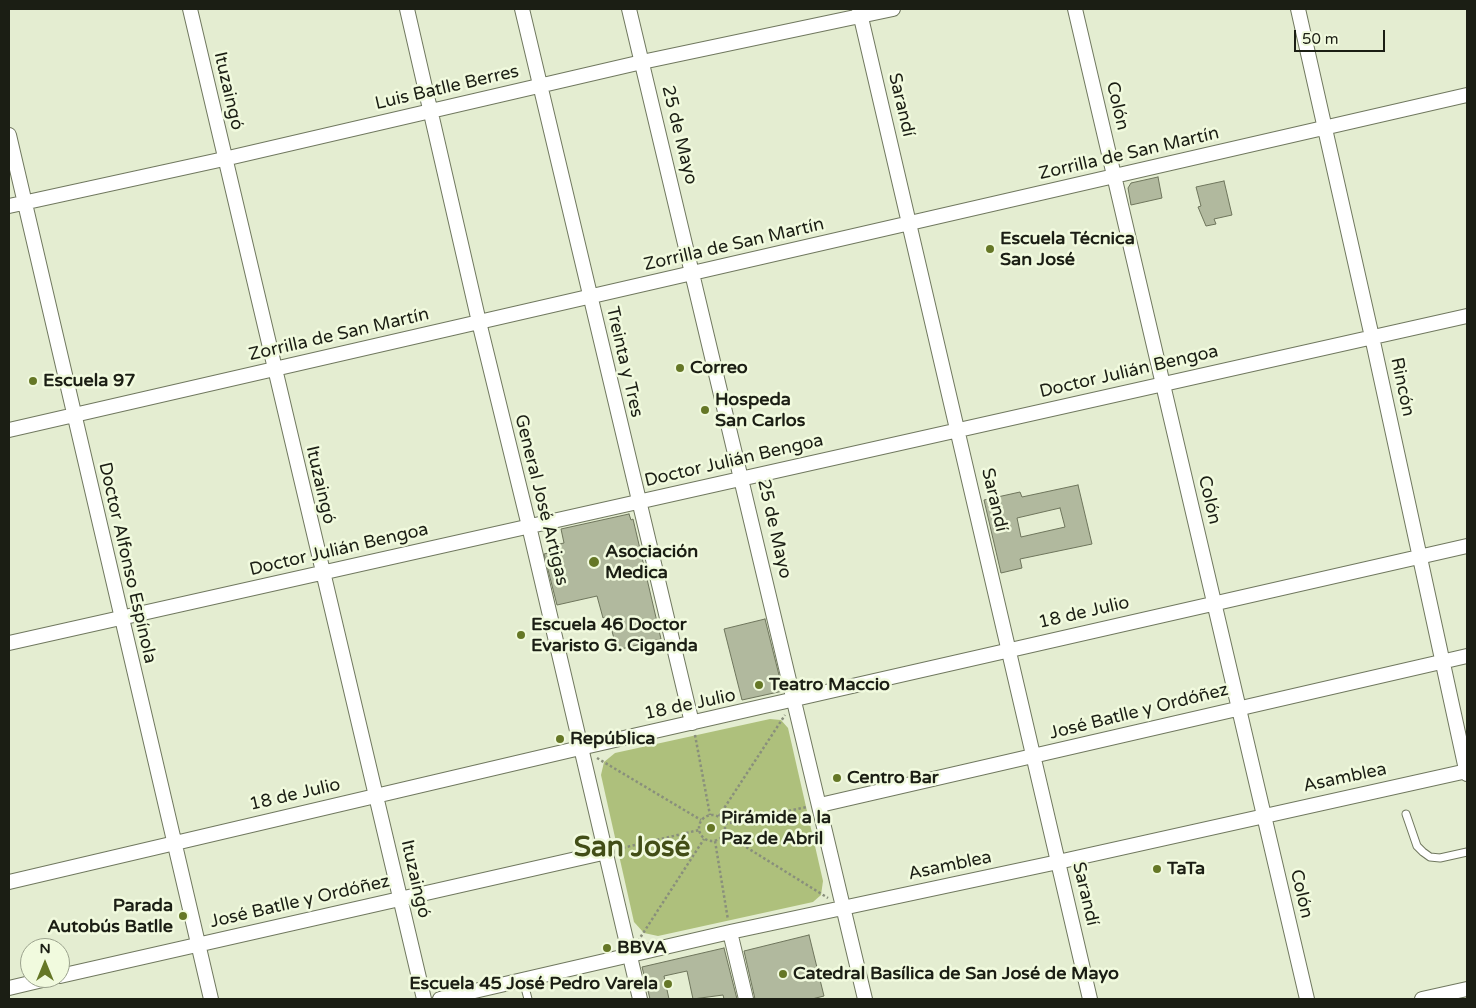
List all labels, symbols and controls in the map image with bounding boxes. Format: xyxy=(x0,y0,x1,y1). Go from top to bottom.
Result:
scale bar xyxy=(1296,20,1387,52)
text: 50 m xyxy=(1302,30,1339,48)
street label: Ituzaingó xyxy=(209,50,247,132)
street label: Luis Batlle Berres xyxy=(373,61,521,115)
street label: Sarandí xyxy=(883,71,919,139)
street label: Colón xyxy=(1101,79,1133,133)
street label: 25 de Mayo xyxy=(656,83,702,187)
street label: Zorrilla de San Martín xyxy=(1037,123,1221,185)
street label: Zorrilla de San Martín xyxy=(642,214,826,276)
place label: Escuela Técnica San José xyxy=(1000,228,1135,270)
marker: Escuela Técnica San José xyxy=(984,243,996,255)
street label: Zorrilla de San Martín xyxy=(247,304,431,366)
street label: Treinta y Tres xyxy=(601,304,647,420)
street label: Doctor Julián Bengoa xyxy=(1037,341,1221,403)
street label: Rincón xyxy=(1385,356,1419,418)
place label: Correo xyxy=(690,357,748,379)
marker: Correo xyxy=(674,362,686,374)
place label: Escuela 97 xyxy=(43,370,136,392)
marker: Escuela 97 xyxy=(27,375,39,387)
place label: Hospeda San Carlos xyxy=(715,389,805,432)
marker: Hospeda San Carlos xyxy=(699,404,711,416)
street label: General José Artigas xyxy=(509,412,573,588)
street label: Doctor Julián Bengoa xyxy=(642,430,826,492)
street label: Ituzaingó xyxy=(301,444,339,526)
street label: Doctor Alfonso Espínola xyxy=(93,460,161,666)
street label: Sarandí xyxy=(976,466,1012,534)
street label: Colón xyxy=(1193,473,1225,527)
street label: 25 de Mayo xyxy=(752,477,796,581)
street label: Doctor Julián Bengoa xyxy=(247,519,431,581)
place label: Asociación Medica xyxy=(605,541,698,584)
marker: Asociación Medica xyxy=(587,555,601,569)
street label: 18 de Julio xyxy=(1036,592,1132,634)
place label: Escuela 46 Doctor Evaristo G. Ciganda xyxy=(531,614,698,656)
marker: Escuela 46 Doctor Evaristo G. Ciganda xyxy=(515,629,527,641)
place label: Teatro Maccio xyxy=(769,674,890,696)
marker: Teatro Maccio xyxy=(753,679,765,691)
street label: José Batlle y Ordóñez xyxy=(1047,679,1231,745)
street label: 18 de Julio xyxy=(642,685,738,725)
place label: República xyxy=(570,728,655,750)
marker: República xyxy=(554,733,566,745)
street label: Asamblea xyxy=(1301,759,1389,797)
place label: Centro Bar xyxy=(847,767,939,789)
marker: Centro Bar xyxy=(831,772,843,784)
street label: 18 de Julio xyxy=(247,774,343,816)
place label: Pirámide a la Paz de Abril xyxy=(721,807,831,850)
marker: Pirámide a la Paz de Abril xyxy=(705,822,717,834)
district label: San José xyxy=(574,832,690,866)
street label: Ituzaingó xyxy=(396,838,434,920)
street label: Asamblea xyxy=(906,847,994,885)
place label: TaTa xyxy=(1167,858,1205,880)
street label: Sarandí xyxy=(1067,860,1103,928)
marker: TaTa xyxy=(1151,863,1163,875)
street label: Colón xyxy=(1285,867,1317,921)
street label: José Batlle y Ordóñez xyxy=(208,871,392,933)
place label: Parada Autobús Batlle xyxy=(47,895,173,938)
marker: Parada Autobús Batlle xyxy=(177,910,189,922)
place label: BBVA xyxy=(617,937,667,959)
north arrow xyxy=(20,938,70,988)
text: N xyxy=(39,940,51,957)
marker: BBVA xyxy=(601,942,613,954)
place label: Catedral Basílica de San José de Mayo xyxy=(793,963,1119,985)
marker: Catedral Basílica de San José de Mayo xyxy=(777,968,789,980)
place label: Escuela 45 José Pedro Varela xyxy=(409,973,658,995)
marker: Escuela 45 José Pedro Varela xyxy=(662,978,674,990)

